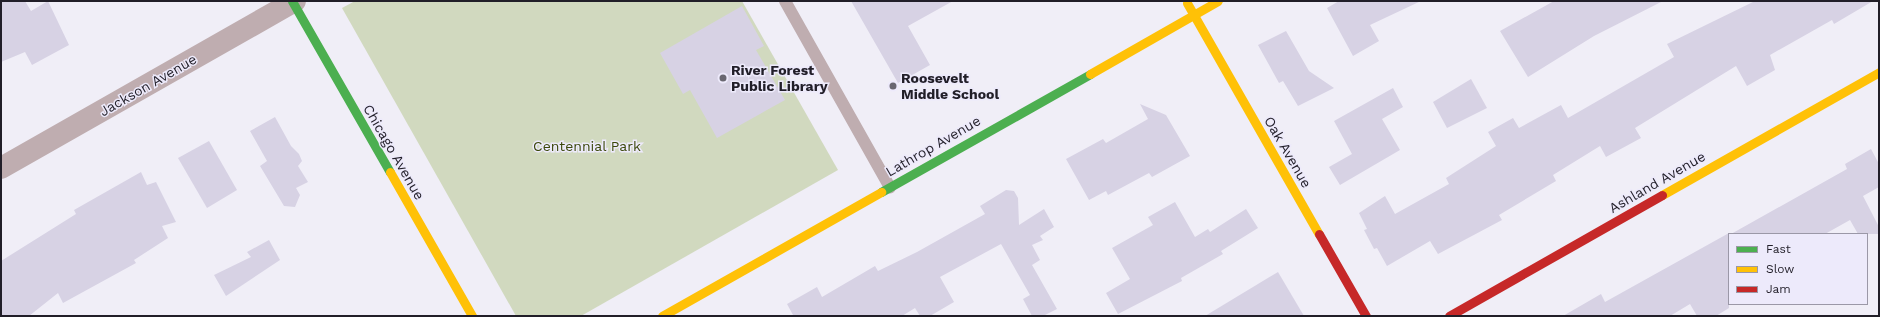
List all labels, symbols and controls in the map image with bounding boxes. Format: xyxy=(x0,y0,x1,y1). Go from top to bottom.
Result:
street label: Jackson Avenue xyxy=(96,50,200,120)
place label: River Forest Public Library xyxy=(731,62,828,94)
place label: Roosevelt Middle School xyxy=(901,70,999,102)
marker: River Forest Public Library xyxy=(718,73,728,83)
marker: Roosevelt Middle School xyxy=(888,81,898,91)
street label: Chicago Avenue xyxy=(360,101,428,203)
street label: Lathrop Avenue xyxy=(882,112,984,180)
street label: Oak Avenue xyxy=(1261,113,1315,191)
park label: Centennial Park xyxy=(533,138,641,154)
street label: Ashland Avenue xyxy=(1606,147,1708,217)
legend xyxy=(1728,233,1868,305)
text: Fast xyxy=(1766,242,1791,256)
text: Slow xyxy=(1766,262,1794,276)
text: Jam xyxy=(1766,282,1791,296)

